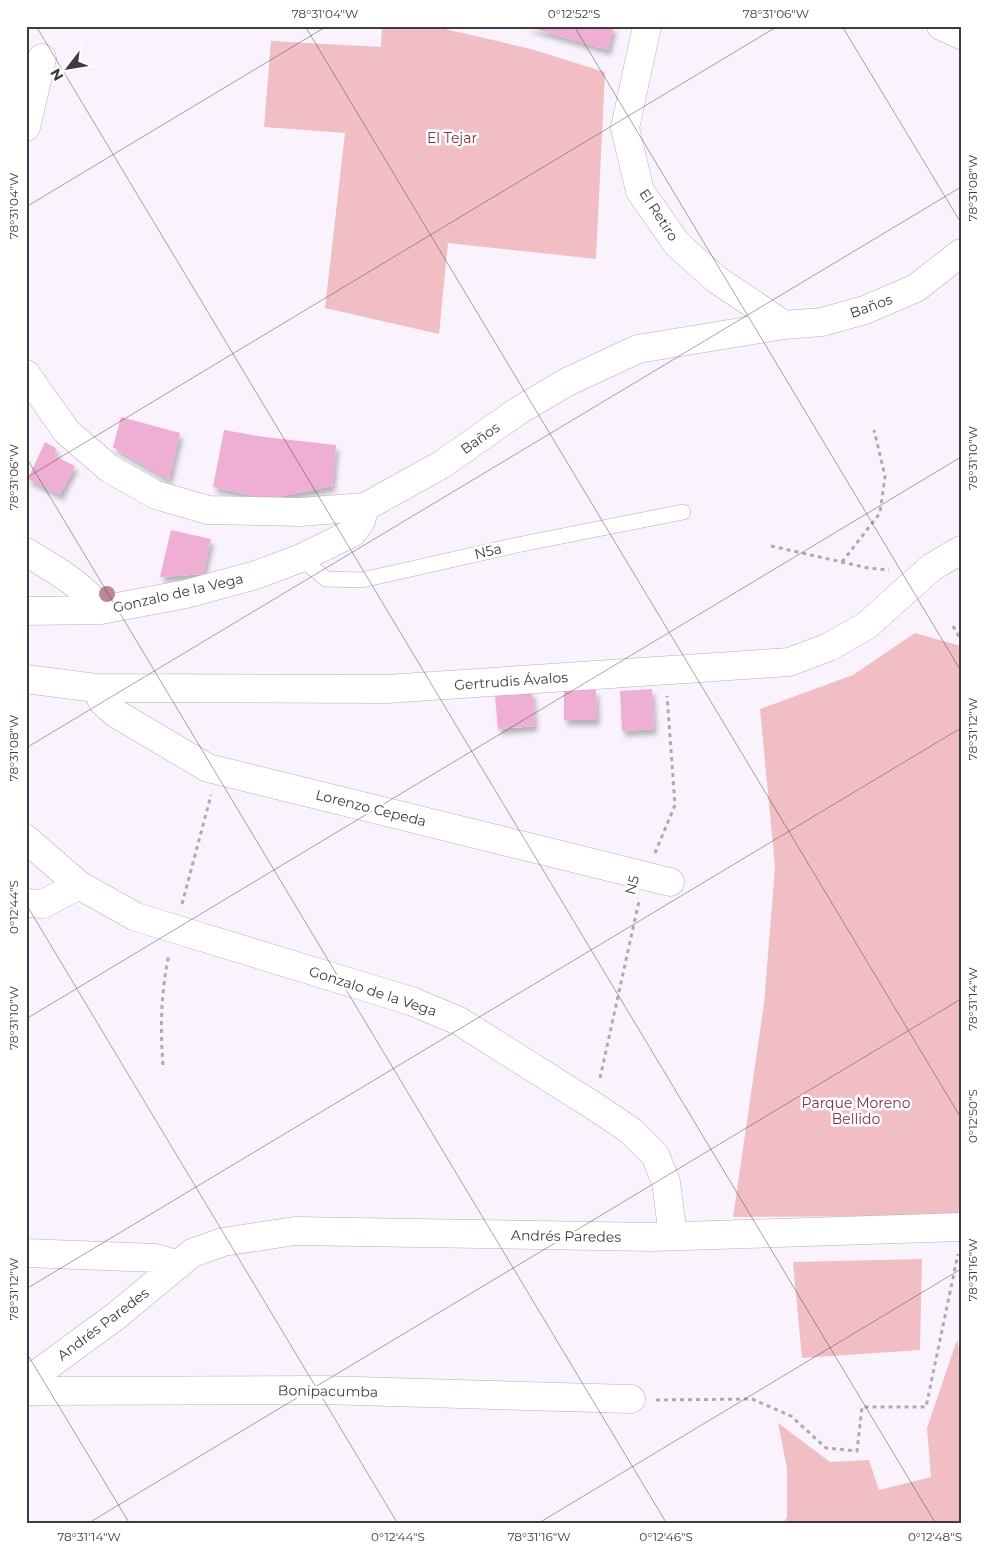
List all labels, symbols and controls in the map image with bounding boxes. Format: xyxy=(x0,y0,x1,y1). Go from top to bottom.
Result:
text: 78°31'04"W xyxy=(292,6,358,21)
text: 0°12'52"S xyxy=(548,6,600,21)
text: 78°31'06"W xyxy=(743,6,809,21)
north arrow xyxy=(42,42,92,92)
text: N xyxy=(46,65,67,84)
park label: El Tejar xyxy=(427,129,477,147)
text: 78°31'08"W xyxy=(965,155,980,221)
text: 78°31'04"W xyxy=(6,173,21,239)
street label: El Retiro xyxy=(635,185,683,245)
street label: Baños xyxy=(847,290,895,322)
street label: Baños xyxy=(457,418,503,458)
text: 78°31'10"W xyxy=(965,426,980,490)
text: 78°31'06"W xyxy=(6,444,21,510)
street label: N5a xyxy=(473,539,503,563)
street label: Gonzalo de la Vega xyxy=(111,569,245,617)
street label: Gertrudis Ávalos xyxy=(453,668,569,694)
text: 78°31'12"W xyxy=(965,698,980,760)
text: 78°31'08"W xyxy=(6,715,21,781)
street label: Lorenzo Cepeda xyxy=(314,786,428,830)
street label: N5 xyxy=(621,873,643,897)
text: 0°12'44"S xyxy=(6,880,21,934)
street label: Gonzalo de la Vega xyxy=(307,962,439,1020)
text: 78°31'14"W xyxy=(965,967,980,1031)
text: 78°31'10"W xyxy=(6,986,21,1050)
text: 0°12'50"S xyxy=(965,1089,980,1143)
park label: Parque Moreno Bellido xyxy=(802,1094,911,1128)
street label: Andrés Paredes xyxy=(511,1226,621,1246)
text: 78°31'16"W xyxy=(965,1238,980,1302)
text: 78°31'12"W xyxy=(6,1258,21,1320)
street label: Andrés Paredes xyxy=(54,1284,153,1364)
street label: Bonipacumba xyxy=(278,1381,378,1401)
text: 78°31'14"W xyxy=(57,1529,121,1544)
text: 0°12'44"S xyxy=(371,1529,425,1544)
text: 78°31'16"W xyxy=(507,1529,571,1544)
text: 0°12'46"S xyxy=(639,1529,693,1544)
text: 0°12'48"S xyxy=(908,1529,962,1544)

